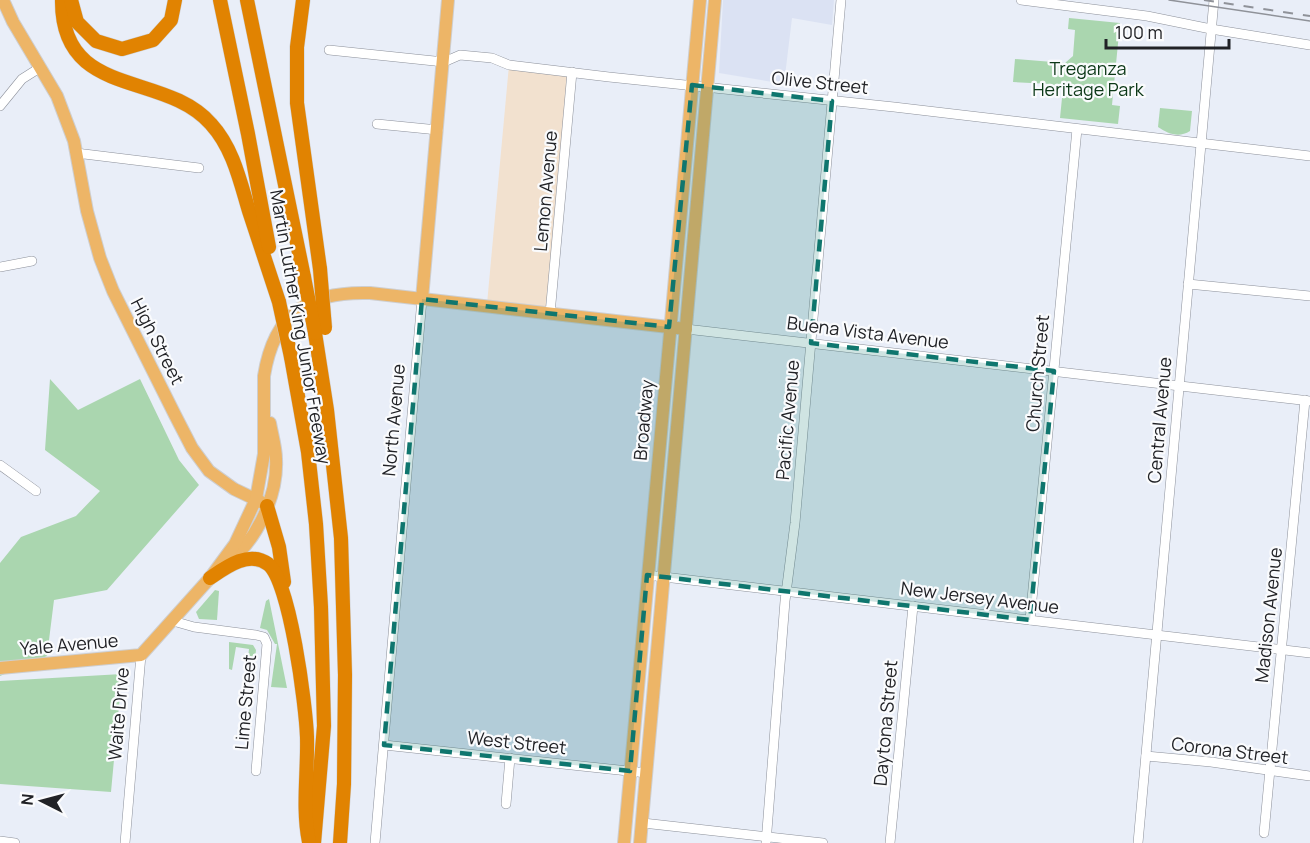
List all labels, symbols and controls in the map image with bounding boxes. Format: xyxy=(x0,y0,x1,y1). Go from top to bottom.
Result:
scale bar xyxy=(1106,12,1229,50)
text: 100 m xyxy=(1115,20,1163,44)
park label: Treganza Heritage Park xyxy=(1032,56,1145,101)
street label: Olive Street xyxy=(770,65,870,99)
street label: Lemon Avenue xyxy=(528,130,562,252)
street label: Martin Luther King Junior Freeway xyxy=(265,188,337,467)
street label: High Street xyxy=(126,294,190,388)
street label: Buena Vista Avenue xyxy=(786,310,950,354)
street label: Church Street xyxy=(1020,313,1054,433)
street label: Central Avenue xyxy=(1142,356,1176,484)
street label: Pacific Avenue xyxy=(770,359,804,481)
street label: North Avenue xyxy=(376,363,410,477)
street label: Broadway xyxy=(628,378,659,461)
street label: Madison Avenue xyxy=(1249,546,1287,684)
street label: New Jersey Avenue xyxy=(899,575,1061,619)
street label: Yale Avenue xyxy=(19,628,119,660)
street label: Lime Street xyxy=(229,653,261,751)
street label: Daytona Street xyxy=(868,659,902,787)
street label: Waite Drive xyxy=(102,666,134,762)
street label: West Street xyxy=(466,725,568,759)
street label: Corona Street xyxy=(1170,731,1290,769)
north arrow xyxy=(12,771,72,831)
text: N xyxy=(16,793,39,806)

